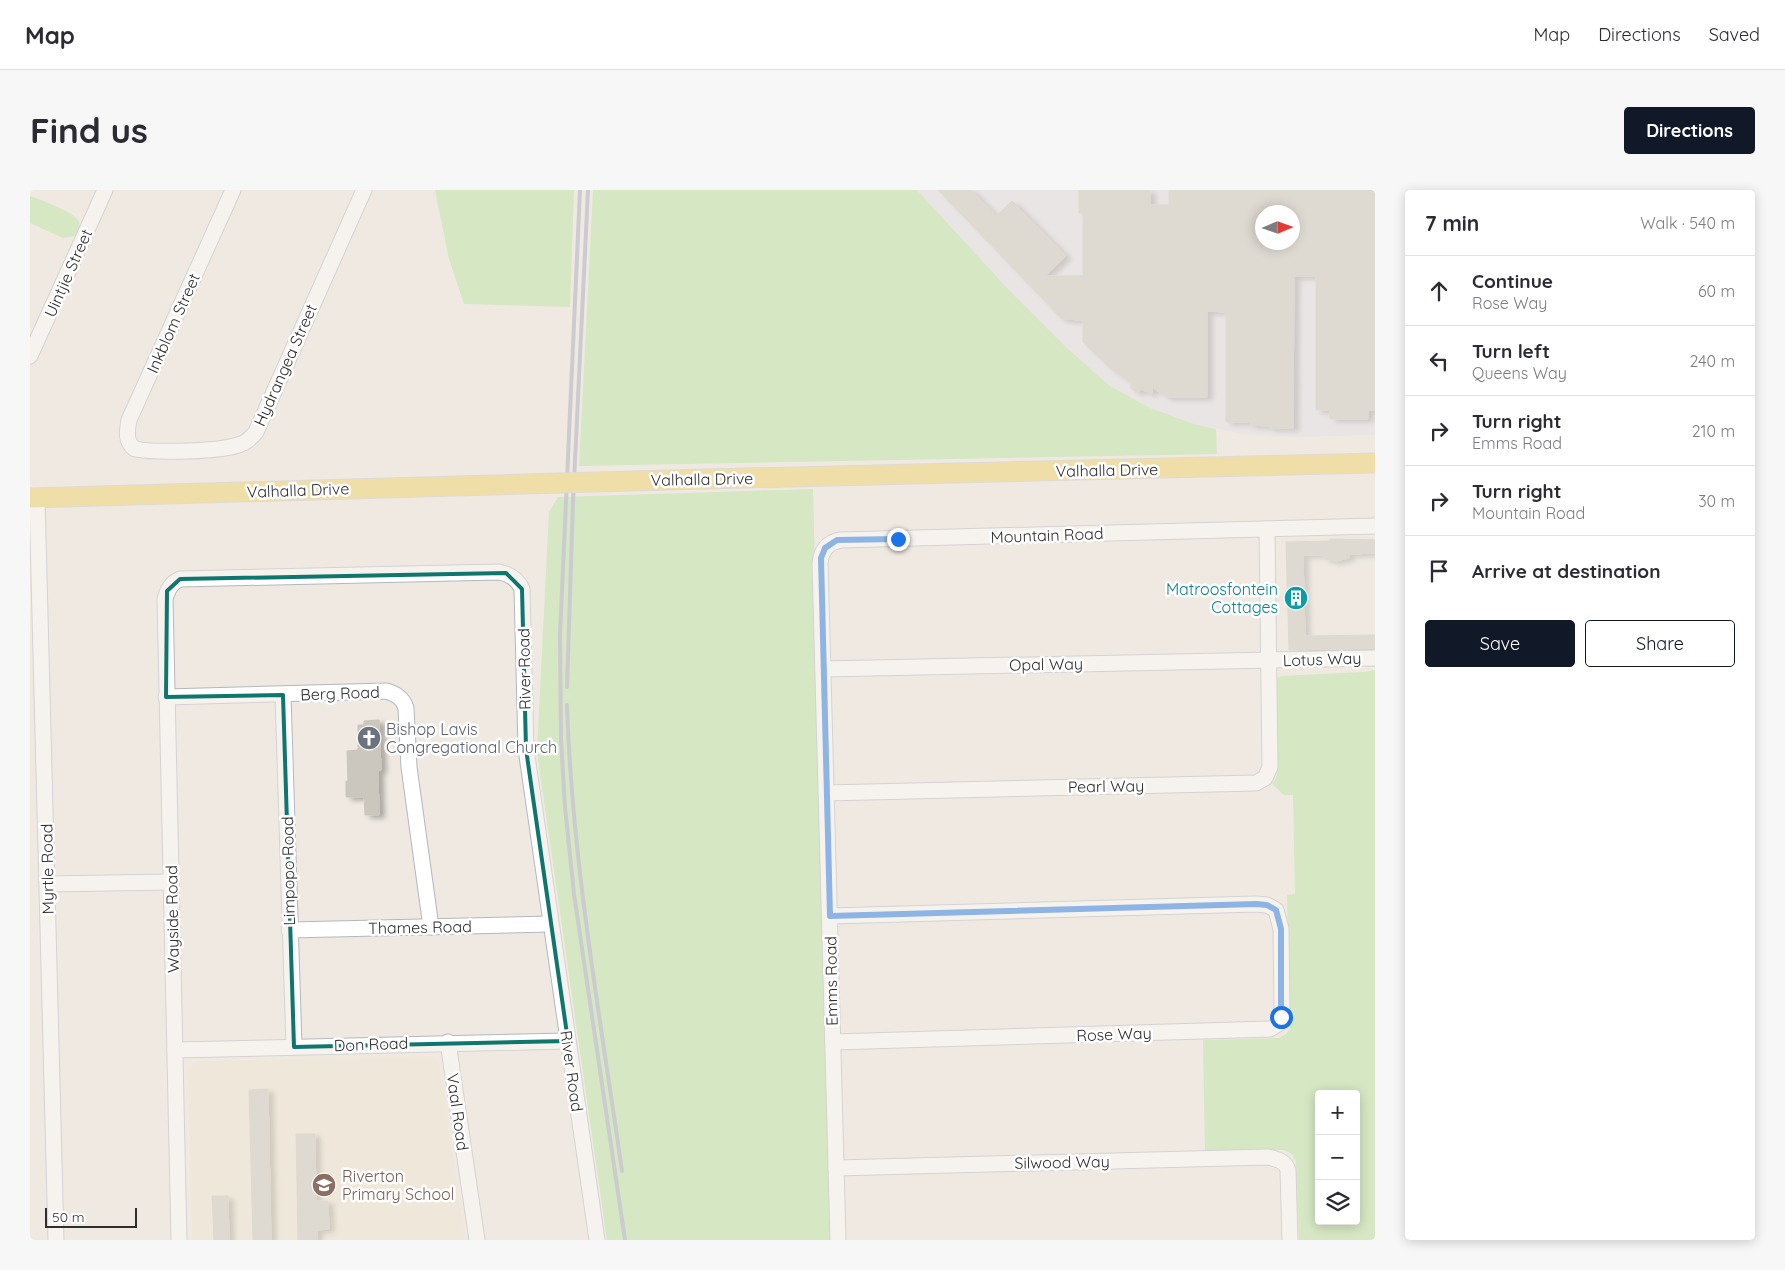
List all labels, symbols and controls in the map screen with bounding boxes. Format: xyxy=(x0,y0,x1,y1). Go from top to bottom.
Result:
text: Map xyxy=(25,20,75,50)
text: Map xyxy=(1533,23,1570,46)
text: Directions xyxy=(1598,23,1681,46)
text: Saved xyxy=(1709,23,1760,46)
button: Directions xyxy=(1624,107,1755,154)
text: Find us xyxy=(30,108,148,152)
north arrow xyxy=(1255,205,1300,250)
text: 7 min xyxy=(1425,210,1479,236)
text: Walk · 540 m xyxy=(1640,213,1735,233)
street label: Uintjie Street xyxy=(40,226,96,320)
text: Continue xyxy=(1472,269,1553,293)
street label: Inkblom Street xyxy=(142,270,204,376)
icon: ahead xyxy=(1425,277,1453,305)
text: 60 m xyxy=(1698,281,1735,301)
text: Rose Way xyxy=(1472,293,1547,313)
street label: Hydrangea Street xyxy=(249,301,321,429)
text: Turn left xyxy=(1472,339,1550,363)
icon: left xyxy=(1425,347,1453,375)
text: 240 m xyxy=(1689,351,1735,371)
text: Queens Way xyxy=(1472,363,1567,383)
text: Turn right xyxy=(1472,409,1561,433)
icon: right xyxy=(1425,417,1453,445)
text: 210 m xyxy=(1692,421,1735,441)
text: Emms Road xyxy=(1472,433,1562,453)
street label: Valhalla Drive xyxy=(1056,459,1158,481)
street label: Valhalla Drive xyxy=(651,468,753,490)
street label: Valhalla Drive xyxy=(246,478,350,502)
text: Turn right xyxy=(1472,479,1561,503)
icon: right xyxy=(1425,487,1453,515)
text: 30 m xyxy=(1698,491,1735,511)
text: Mountain Road xyxy=(1472,503,1585,523)
street label: Mountain Road xyxy=(990,523,1104,547)
route end xyxy=(887,528,910,551)
icon: arrive xyxy=(1425,557,1453,585)
text: Arrive at destination xyxy=(1472,559,1661,583)
place label: Matroosfontein Cottages xyxy=(1166,579,1278,617)
building icon: Matroosfontein Cottages xyxy=(1283,585,1309,611)
button: Save xyxy=(1425,620,1575,667)
button: Share xyxy=(1585,620,1735,667)
street label: River Road xyxy=(513,628,535,710)
street label: Lotus Way xyxy=(1282,648,1362,670)
street label: Opal Way xyxy=(1009,653,1083,675)
street label: Berg Road xyxy=(300,682,380,704)
place label: Bishop Lavis Congregational Church xyxy=(386,719,557,757)
church icon: Bishop Lavis Congregational Church xyxy=(356,725,382,751)
street label: Pearl Way xyxy=(1068,775,1144,797)
street label: Limpopo Road xyxy=(277,816,299,926)
street label: Myrtle Road xyxy=(36,824,58,914)
street label: Wayside Road xyxy=(161,865,183,973)
street label: Thames Road xyxy=(368,916,472,938)
street label: Emms Road xyxy=(820,936,842,1026)
route start xyxy=(1270,1006,1293,1029)
street label: Rose Way xyxy=(1076,1023,1152,1045)
street label: River Road xyxy=(556,1029,588,1113)
street label: Don Road xyxy=(333,1033,409,1055)
street label: Vaal Road xyxy=(443,1072,473,1152)
map controls xyxy=(1315,1090,1360,1225)
button: + xyxy=(1315,1090,1360,1135)
button: − xyxy=(1315,1135,1360,1180)
street label: Silwood Way xyxy=(1014,1151,1110,1173)
place label: Riverton Primary School xyxy=(342,1166,454,1204)
school or university icon: Riverton Primary School xyxy=(311,1172,337,1198)
button: layers xyxy=(1315,1180,1360,1225)
scale bar xyxy=(45,1205,138,1228)
text: 50 m xyxy=(52,1208,85,1226)

